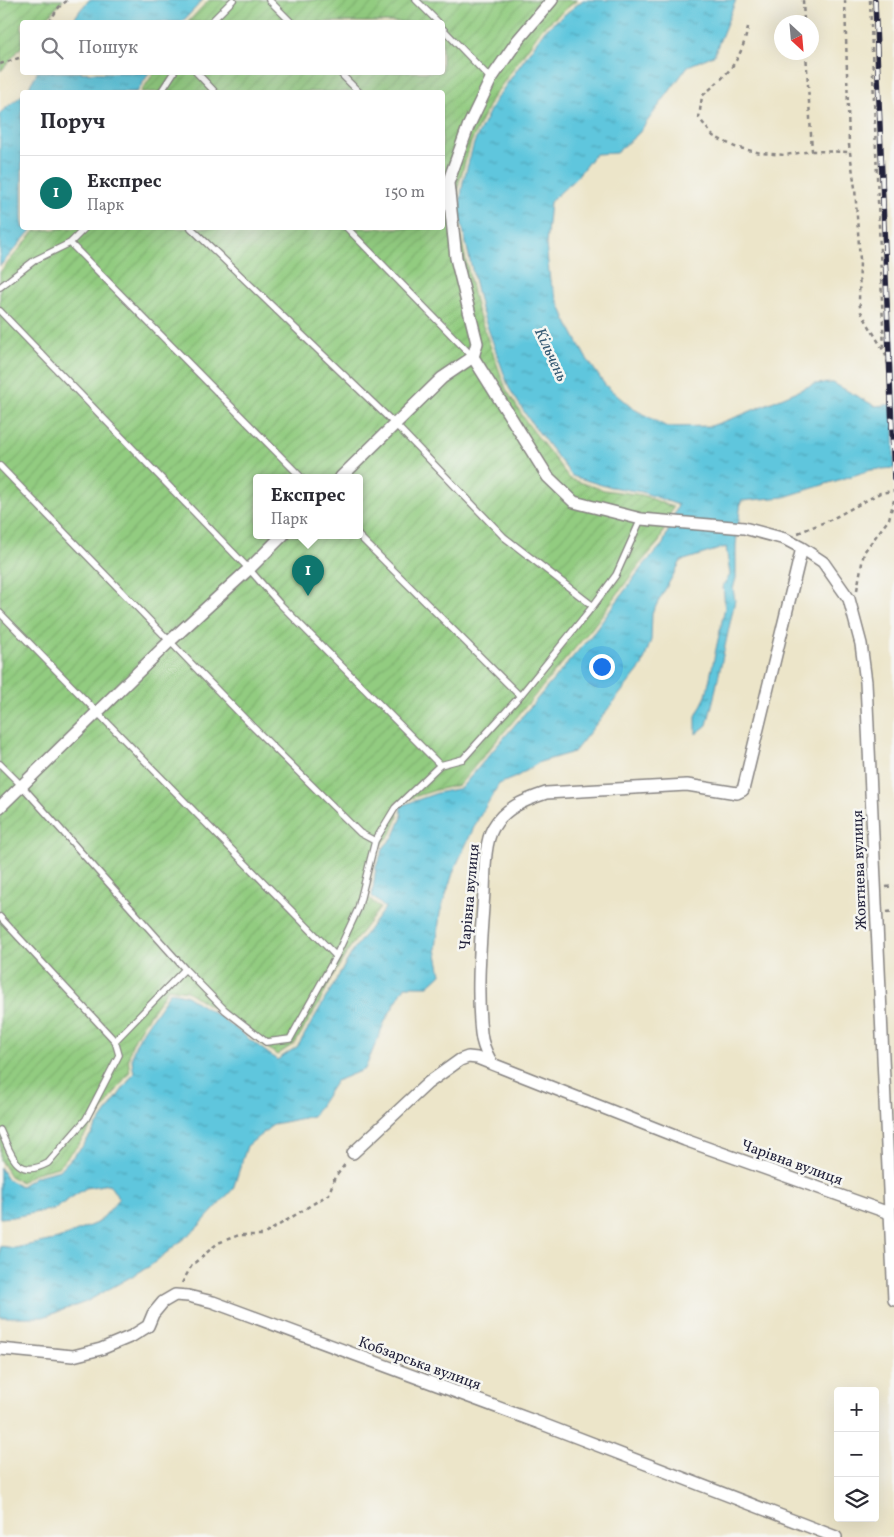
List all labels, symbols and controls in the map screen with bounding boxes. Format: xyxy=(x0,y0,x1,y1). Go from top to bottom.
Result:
north arrow xyxy=(774,15,819,60)
search box xyxy=(20,20,445,75)
icon: search xyxy=(38,34,66,62)
text: Пошук xyxy=(78,35,138,61)
text: Поруч xyxy=(40,108,105,137)
text: Експрес xyxy=(87,169,162,195)
text: 1 xyxy=(53,182,59,204)
text: 150 m xyxy=(384,182,425,204)
text: Парк xyxy=(87,195,124,217)
water label: Кільчень xyxy=(528,324,572,386)
popup xyxy=(253,474,363,539)
text: Експрес xyxy=(271,483,345,509)
text: Парк xyxy=(271,509,308,531)
pin: 1 xyxy=(292,555,324,596)
your location xyxy=(589,654,615,680)
street label: Жовтнева вулиця xyxy=(848,809,873,930)
street label: Чарівна вулиця xyxy=(455,843,486,951)
street label: Чарівна вулиця xyxy=(738,1135,845,1192)
street label: Кобзарська вулиця xyxy=(355,1332,484,1396)
map controls xyxy=(834,1387,879,1522)
button: + xyxy=(834,1387,879,1432)
button: − xyxy=(834,1432,879,1477)
button: layers xyxy=(834,1477,879,1522)

